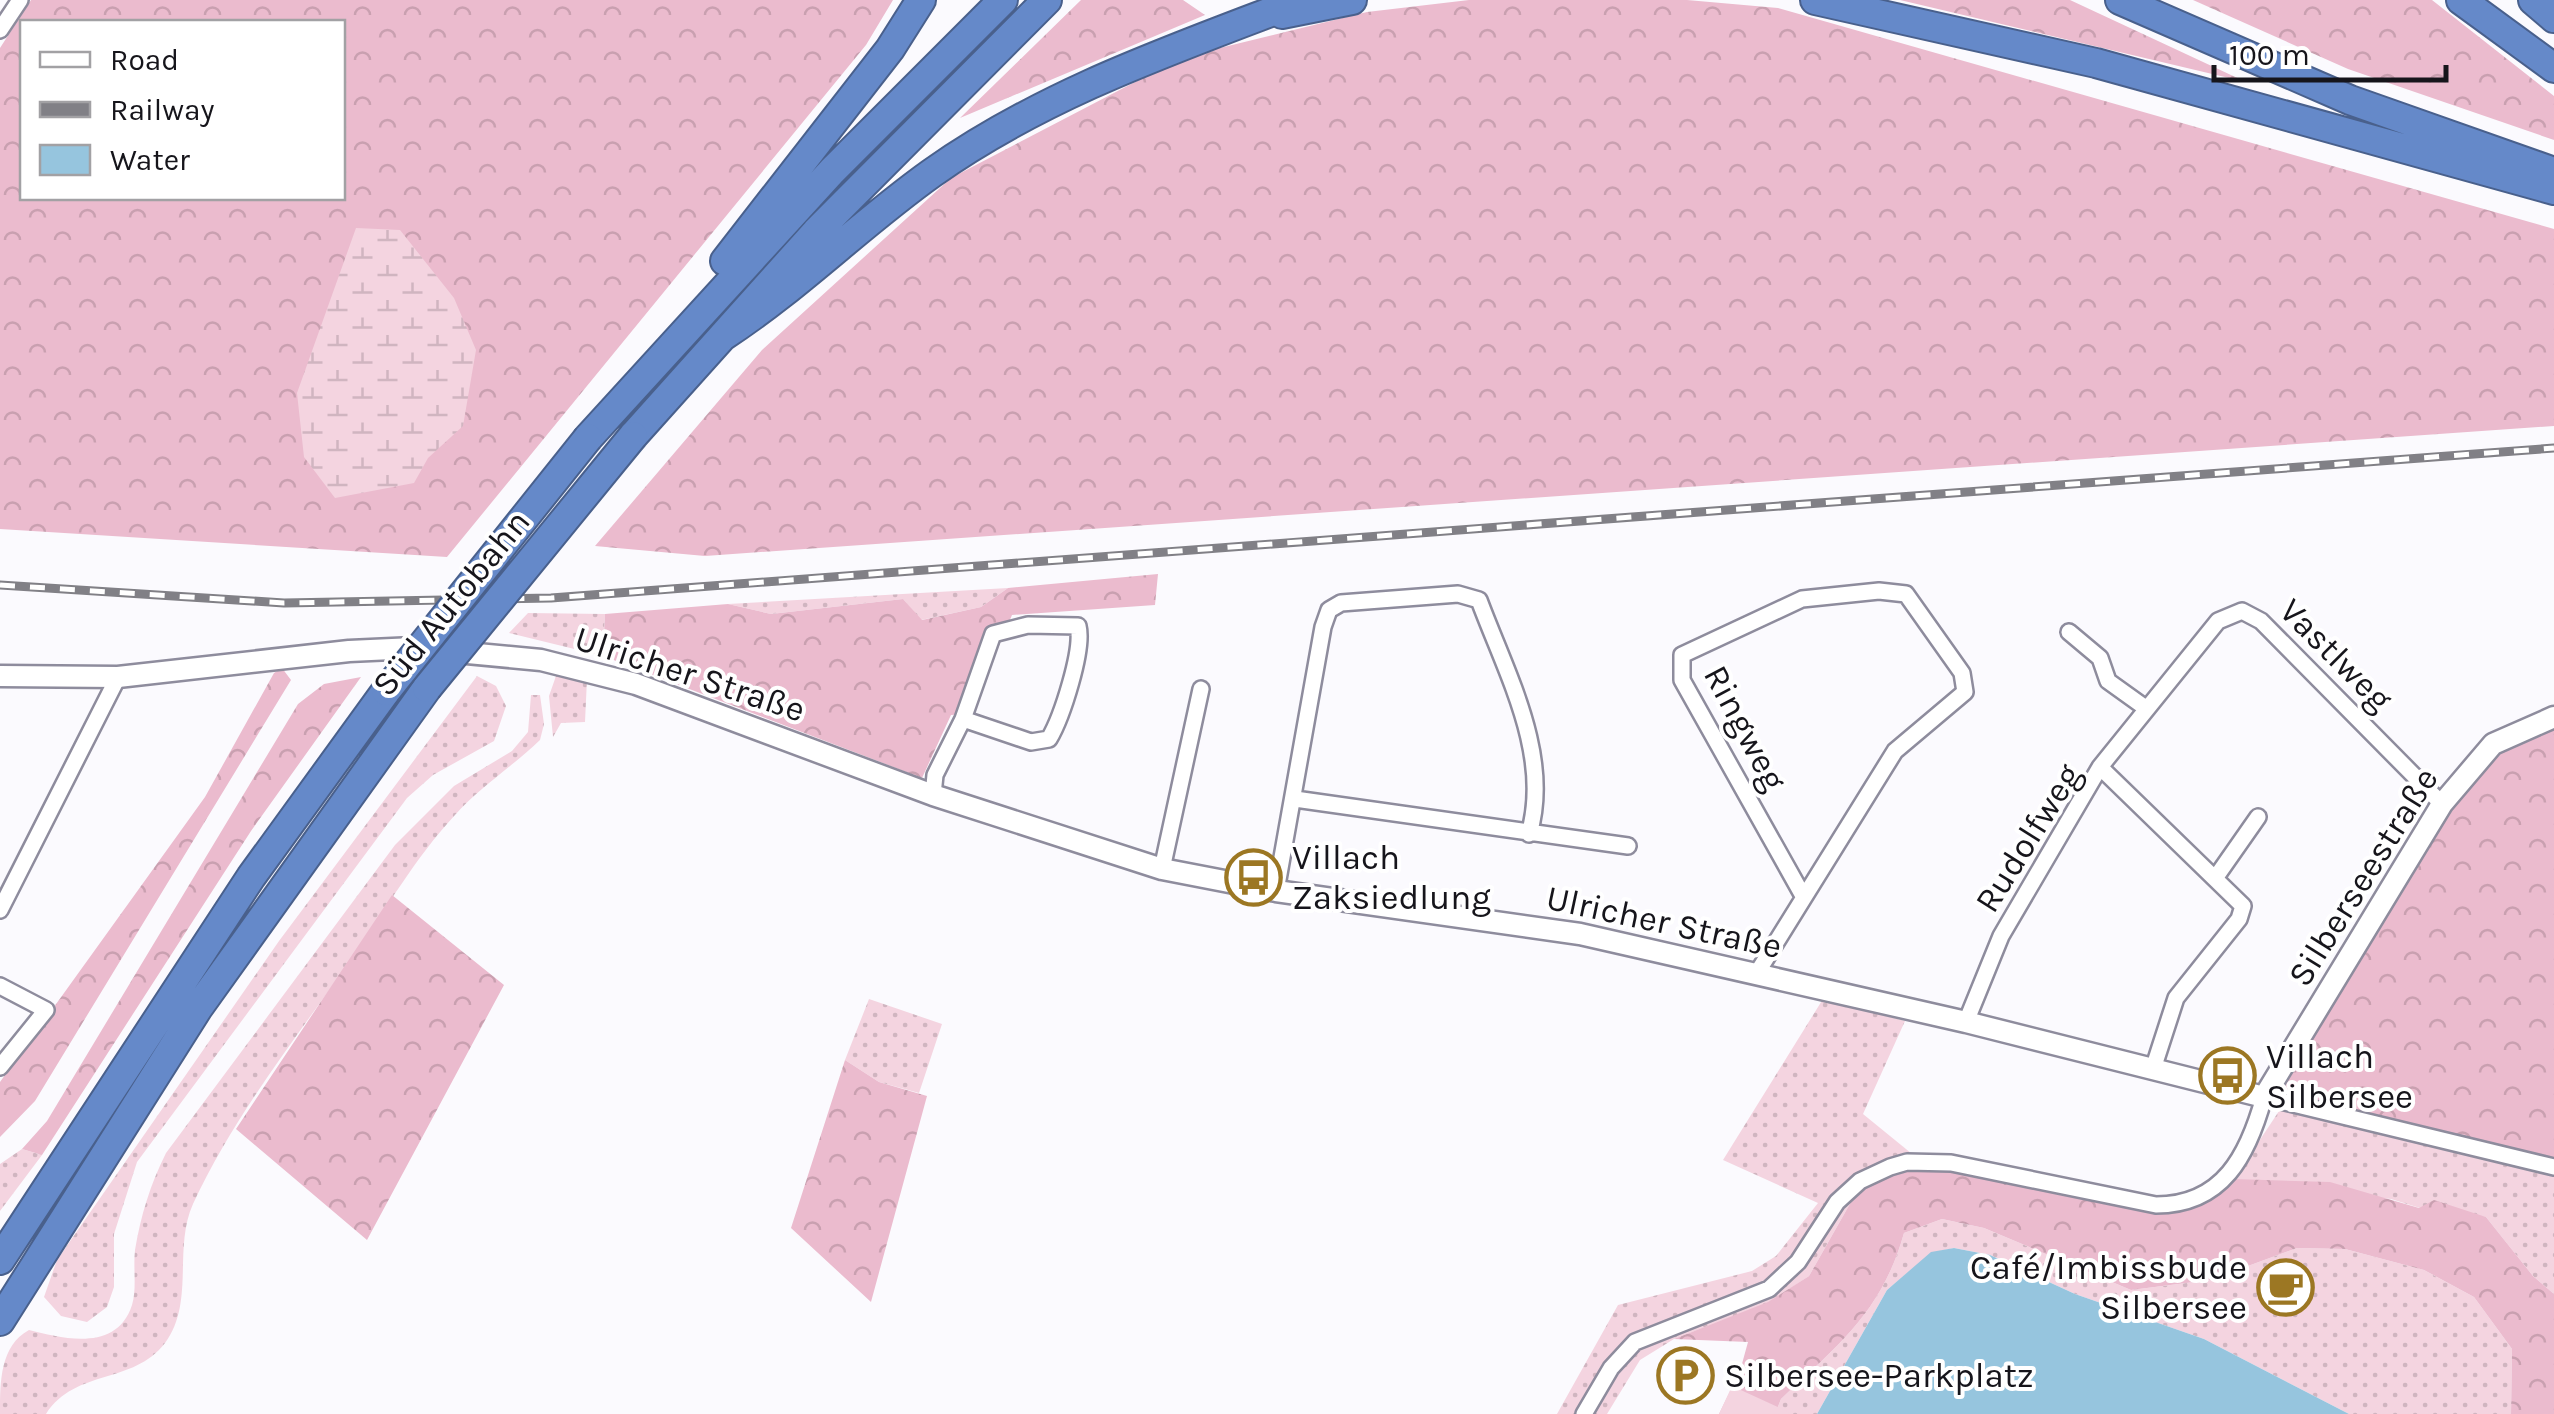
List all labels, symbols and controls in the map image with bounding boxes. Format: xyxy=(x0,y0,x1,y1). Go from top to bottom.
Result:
legend xyxy=(20,20,345,200)
scale bar xyxy=(2214,20,2446,82)
text: 100 m xyxy=(2229,37,2310,73)
text: Road xyxy=(110,42,179,78)
text: Railway xyxy=(110,92,214,128)
text: Water xyxy=(110,142,190,178)
street label: Süd Autobahn xyxy=(364,502,538,704)
street label: Vastlweg xyxy=(2271,590,2401,720)
street label: Ulricher Straße xyxy=(570,617,810,731)
street label: Ringweg xyxy=(1695,658,1795,798)
street label: Rudolfweg xyxy=(1966,756,2090,920)
street label: Silberseestraße xyxy=(2279,760,2447,994)
place label: Villach Zaksiedlung xyxy=(1292,837,1491,918)
bus stop icon: Villach Zaksiedlung xyxy=(1223,847,1283,907)
street label: Ulricher Straße xyxy=(1543,877,1785,967)
place label: Villach Silbersee xyxy=(2266,1036,2413,1117)
bus stop icon: Villach Silbersee xyxy=(2197,1046,2257,1106)
place label: Café/Imbissbude Silbersee xyxy=(1970,1247,2247,1328)
cafe icon: Café/Imbissbude Silbersee xyxy=(2256,1257,2316,1317)
parking icon: Silbersee-Parkplatz xyxy=(1655,1345,1715,1405)
place label: Silbersee-Parkplatz xyxy=(1724,1355,2034,1396)

